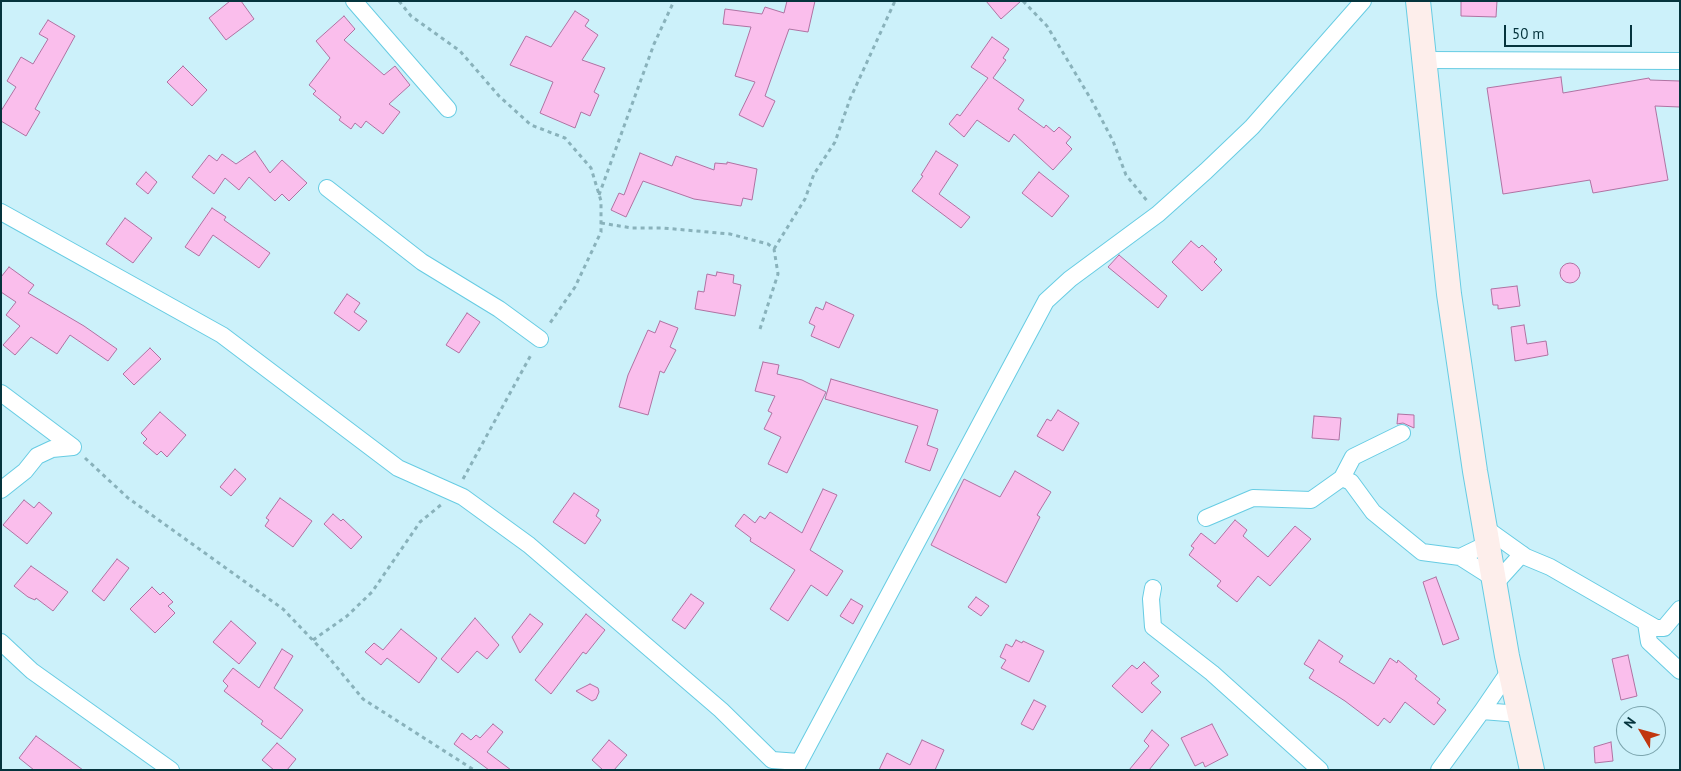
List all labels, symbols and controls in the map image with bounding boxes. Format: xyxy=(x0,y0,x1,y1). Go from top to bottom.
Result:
scale bar xyxy=(1506,15,1634,47)
text: 50 m xyxy=(1512,24,1545,43)
north arrow xyxy=(1616,706,1666,756)
text: N xyxy=(1620,713,1640,732)

